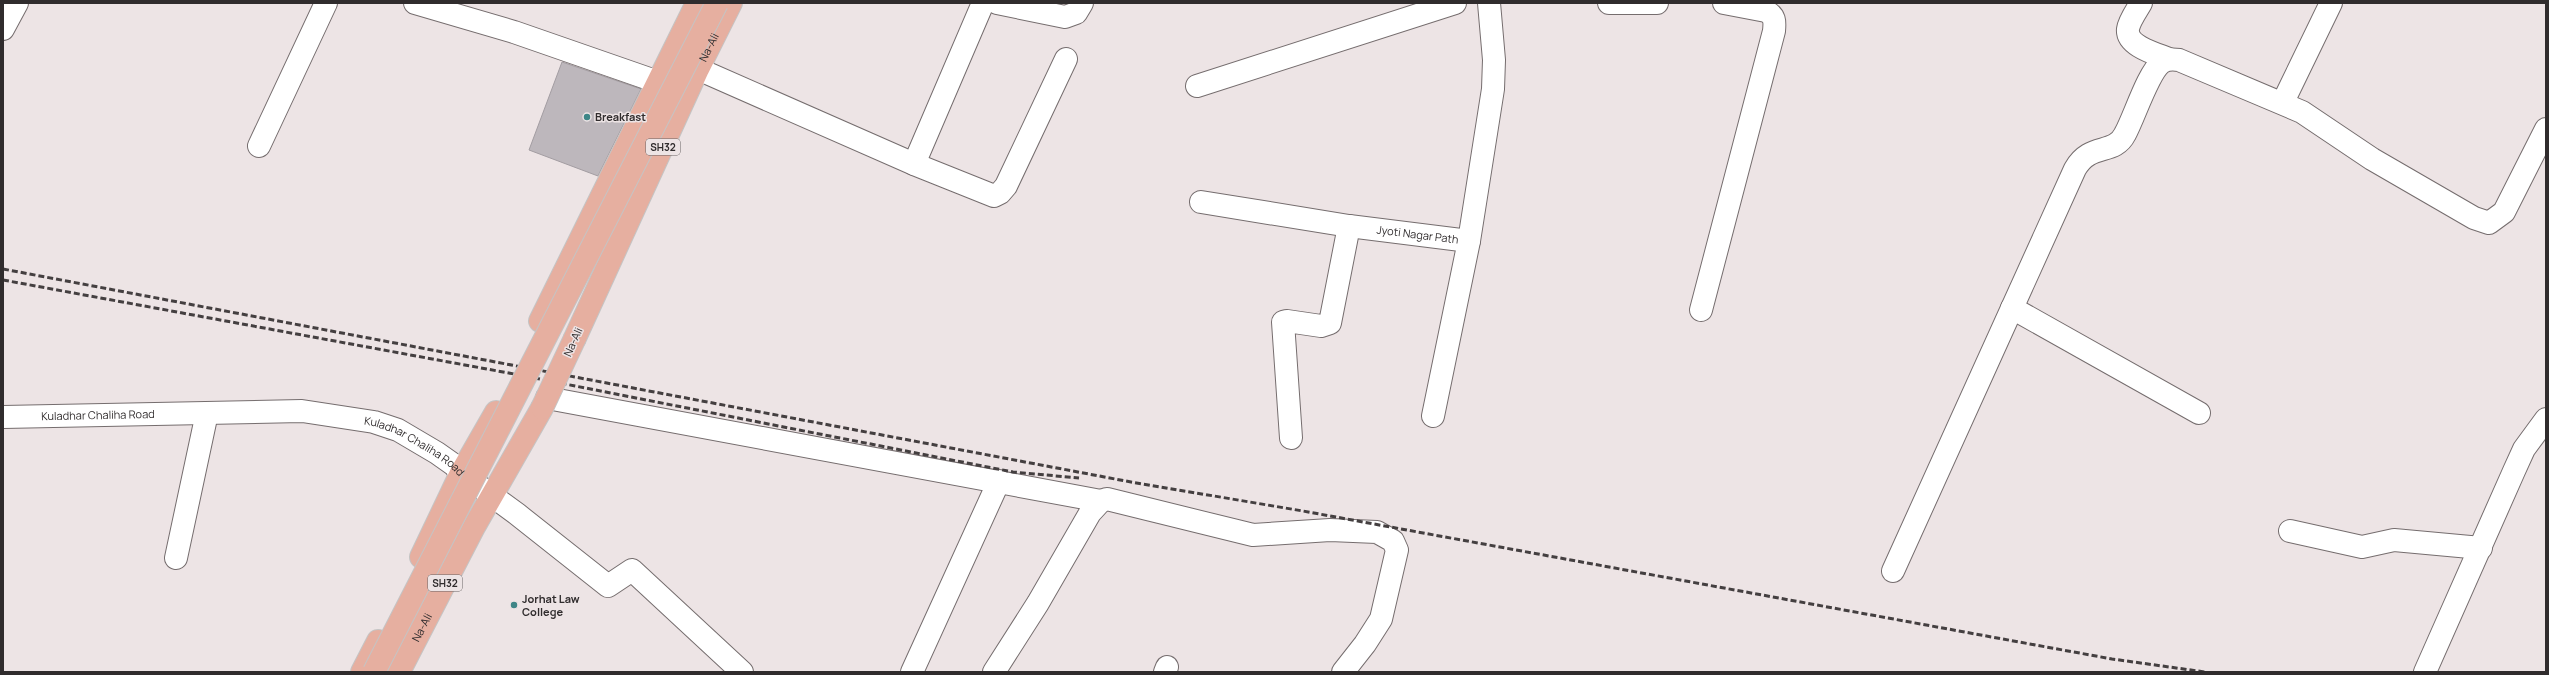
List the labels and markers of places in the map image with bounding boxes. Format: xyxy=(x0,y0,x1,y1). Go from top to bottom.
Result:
place label: Breakfast xyxy=(595,109,646,124)
marker: Breakfast xyxy=(582,112,592,122)
place label: Jorhat Law College xyxy=(522,591,580,619)
marker: Jorhat Law College xyxy=(509,600,519,610)

